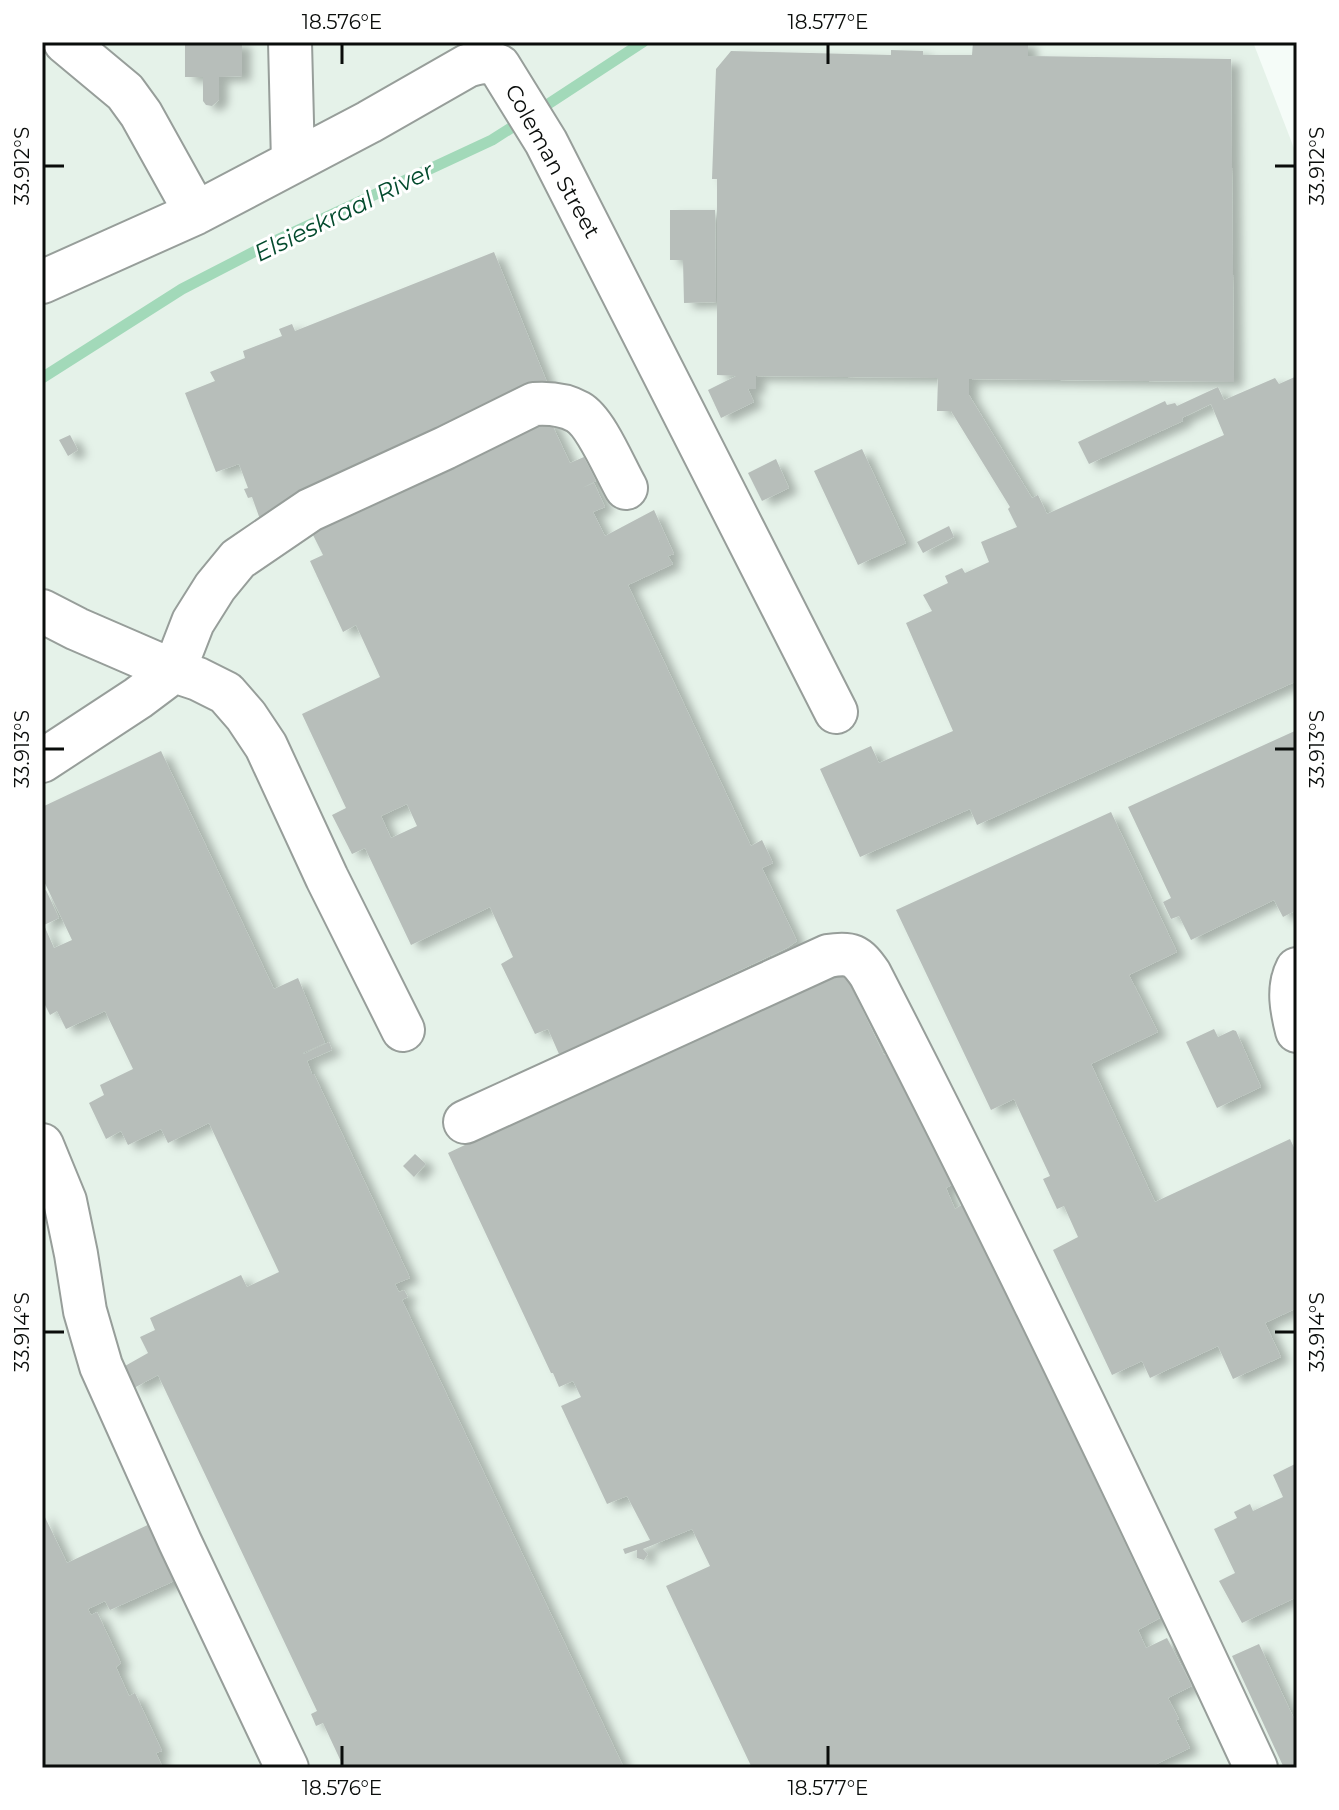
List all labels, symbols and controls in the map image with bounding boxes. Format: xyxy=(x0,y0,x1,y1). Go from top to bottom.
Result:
text: 18.576°E xyxy=(302,10,382,34)
text: 18.577°E xyxy=(788,10,868,34)
street label: Coleman Street xyxy=(499,80,606,243)
text: 33.912°S xyxy=(10,127,34,205)
text: 33.912°S xyxy=(1305,127,1329,205)
water label: Elsieskraal River xyxy=(249,155,440,268)
text: 33.913°S xyxy=(10,710,34,788)
text: 33.913°S xyxy=(1305,710,1329,788)
text: 33.914°S xyxy=(10,1292,34,1372)
text: 33.914°S xyxy=(1305,1292,1329,1372)
text: 18.576°E xyxy=(302,1776,382,1800)
text: 18.577°E xyxy=(788,1776,868,1800)

